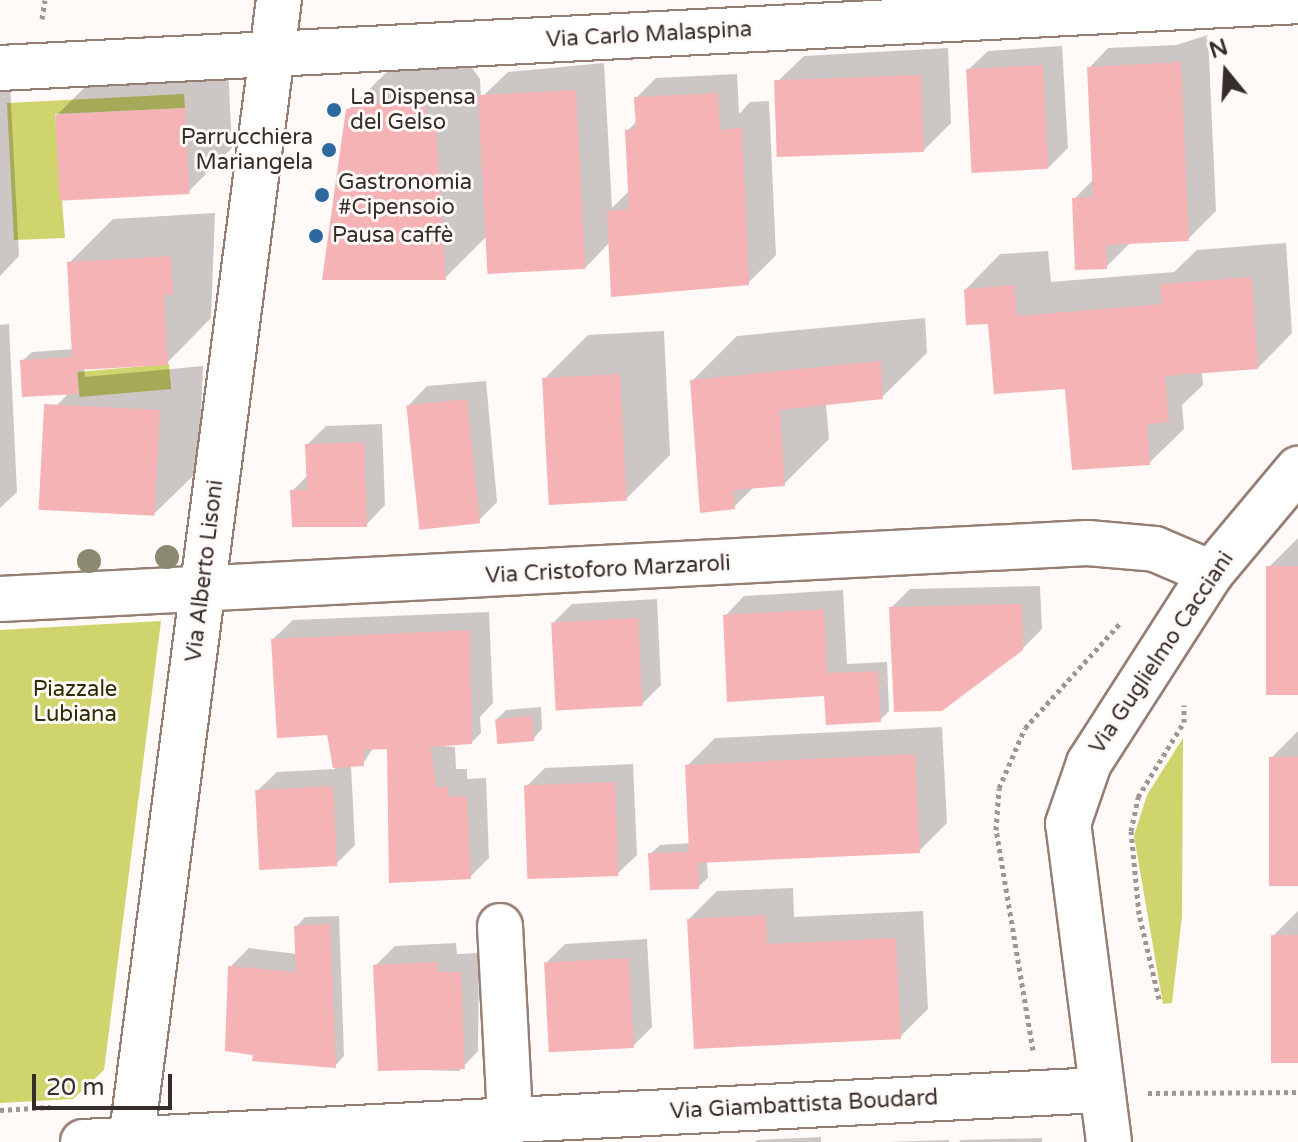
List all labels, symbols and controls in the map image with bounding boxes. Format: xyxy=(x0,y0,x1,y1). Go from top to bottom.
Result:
street label: Via Carlo Malaspina xyxy=(545,16,753,54)
north arrow xyxy=(1186,32,1266,112)
text: N xyxy=(1206,34,1231,64)
place label: La Dispensa del Gelso xyxy=(350,84,476,136)
marker: La Dispensa del Gelso xyxy=(325,101,343,119)
place label: Parrucchiera Mariangela xyxy=(181,124,313,176)
marker: Parrucchiera Mariangela xyxy=(320,141,338,159)
place label: Gastronomia #Cipensoio xyxy=(338,169,472,220)
marker: Gastronomia #Cipensoio xyxy=(313,186,331,204)
place label: Pausa caffè xyxy=(332,223,453,249)
marker: Pausa caffè xyxy=(307,227,325,245)
street label: Via Alberto Lisoni xyxy=(181,478,229,664)
street label: Via Guglielmo Cacciani xyxy=(1084,547,1240,759)
street label: Via Cristoforo Marzaroli xyxy=(485,550,731,590)
park label: Piazzale Lubiana xyxy=(33,676,117,728)
scale bar xyxy=(36,1058,176,1108)
text: 20 m xyxy=(46,1073,104,1102)
street label: Via Giambattista Boudard xyxy=(669,1085,939,1125)

